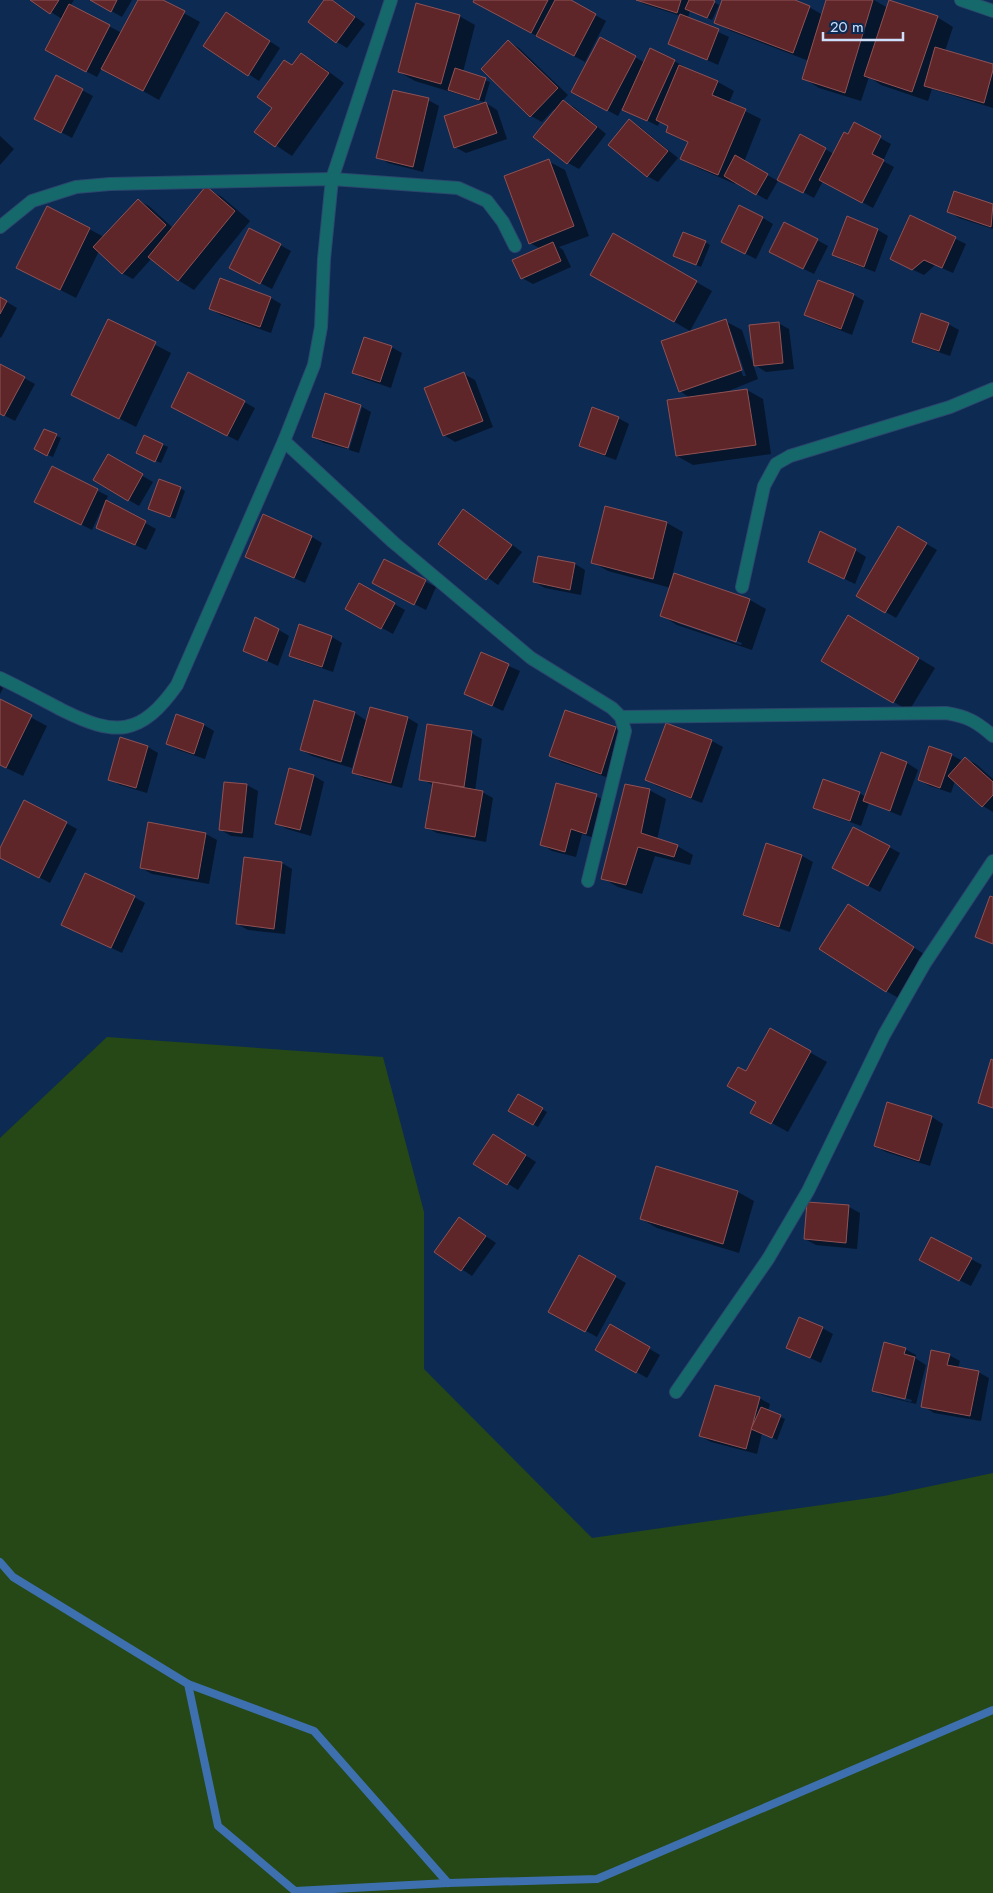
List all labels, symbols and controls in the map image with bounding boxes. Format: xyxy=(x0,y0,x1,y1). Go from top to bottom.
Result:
scale bar xyxy=(823,10,903,42)
text: 20 m xyxy=(830,16,864,38)

